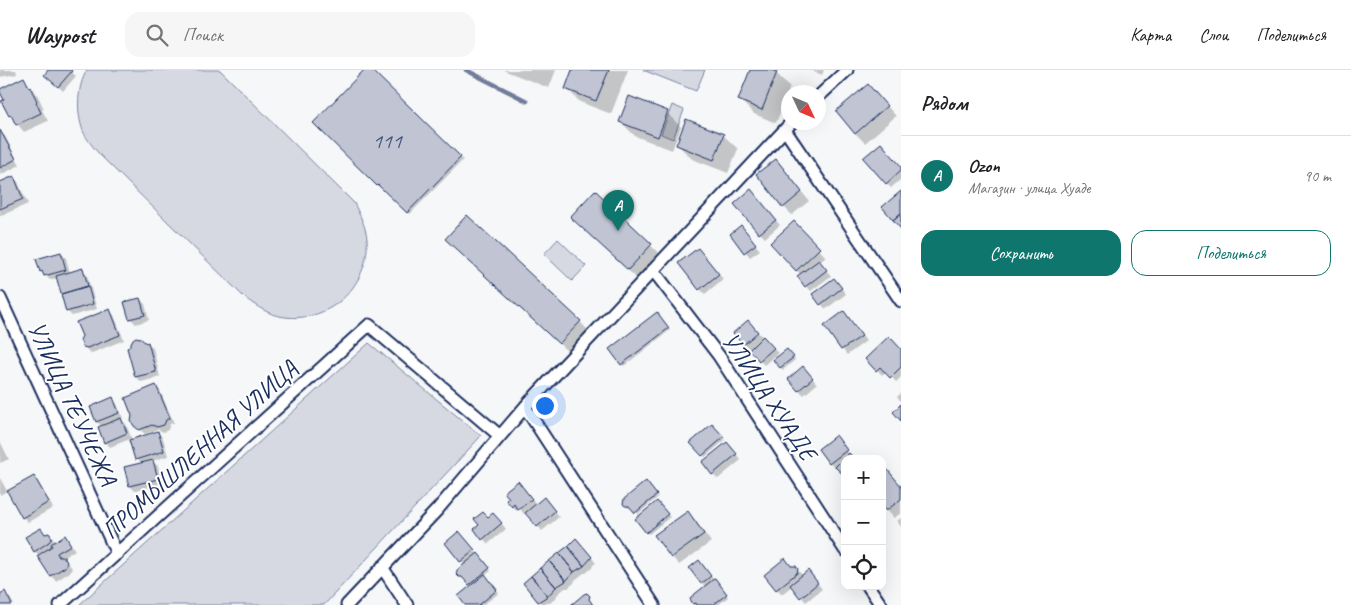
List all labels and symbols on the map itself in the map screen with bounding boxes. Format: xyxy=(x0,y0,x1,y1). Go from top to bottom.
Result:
north arrow xyxy=(781,85,826,130)
house number: 111 xyxy=(372,127,403,155)
pin: A xyxy=(602,190,634,231)
street label: УЛИЦА ТЕУЧЕЖА xyxy=(20,316,125,492)
street label: УЛИЦА ХУАДЕ xyxy=(714,326,826,470)
street label: ПРОМЫШЛЕННАЯ УЛИЦА xyxy=(95,353,305,546)
your location xyxy=(532,393,558,419)

